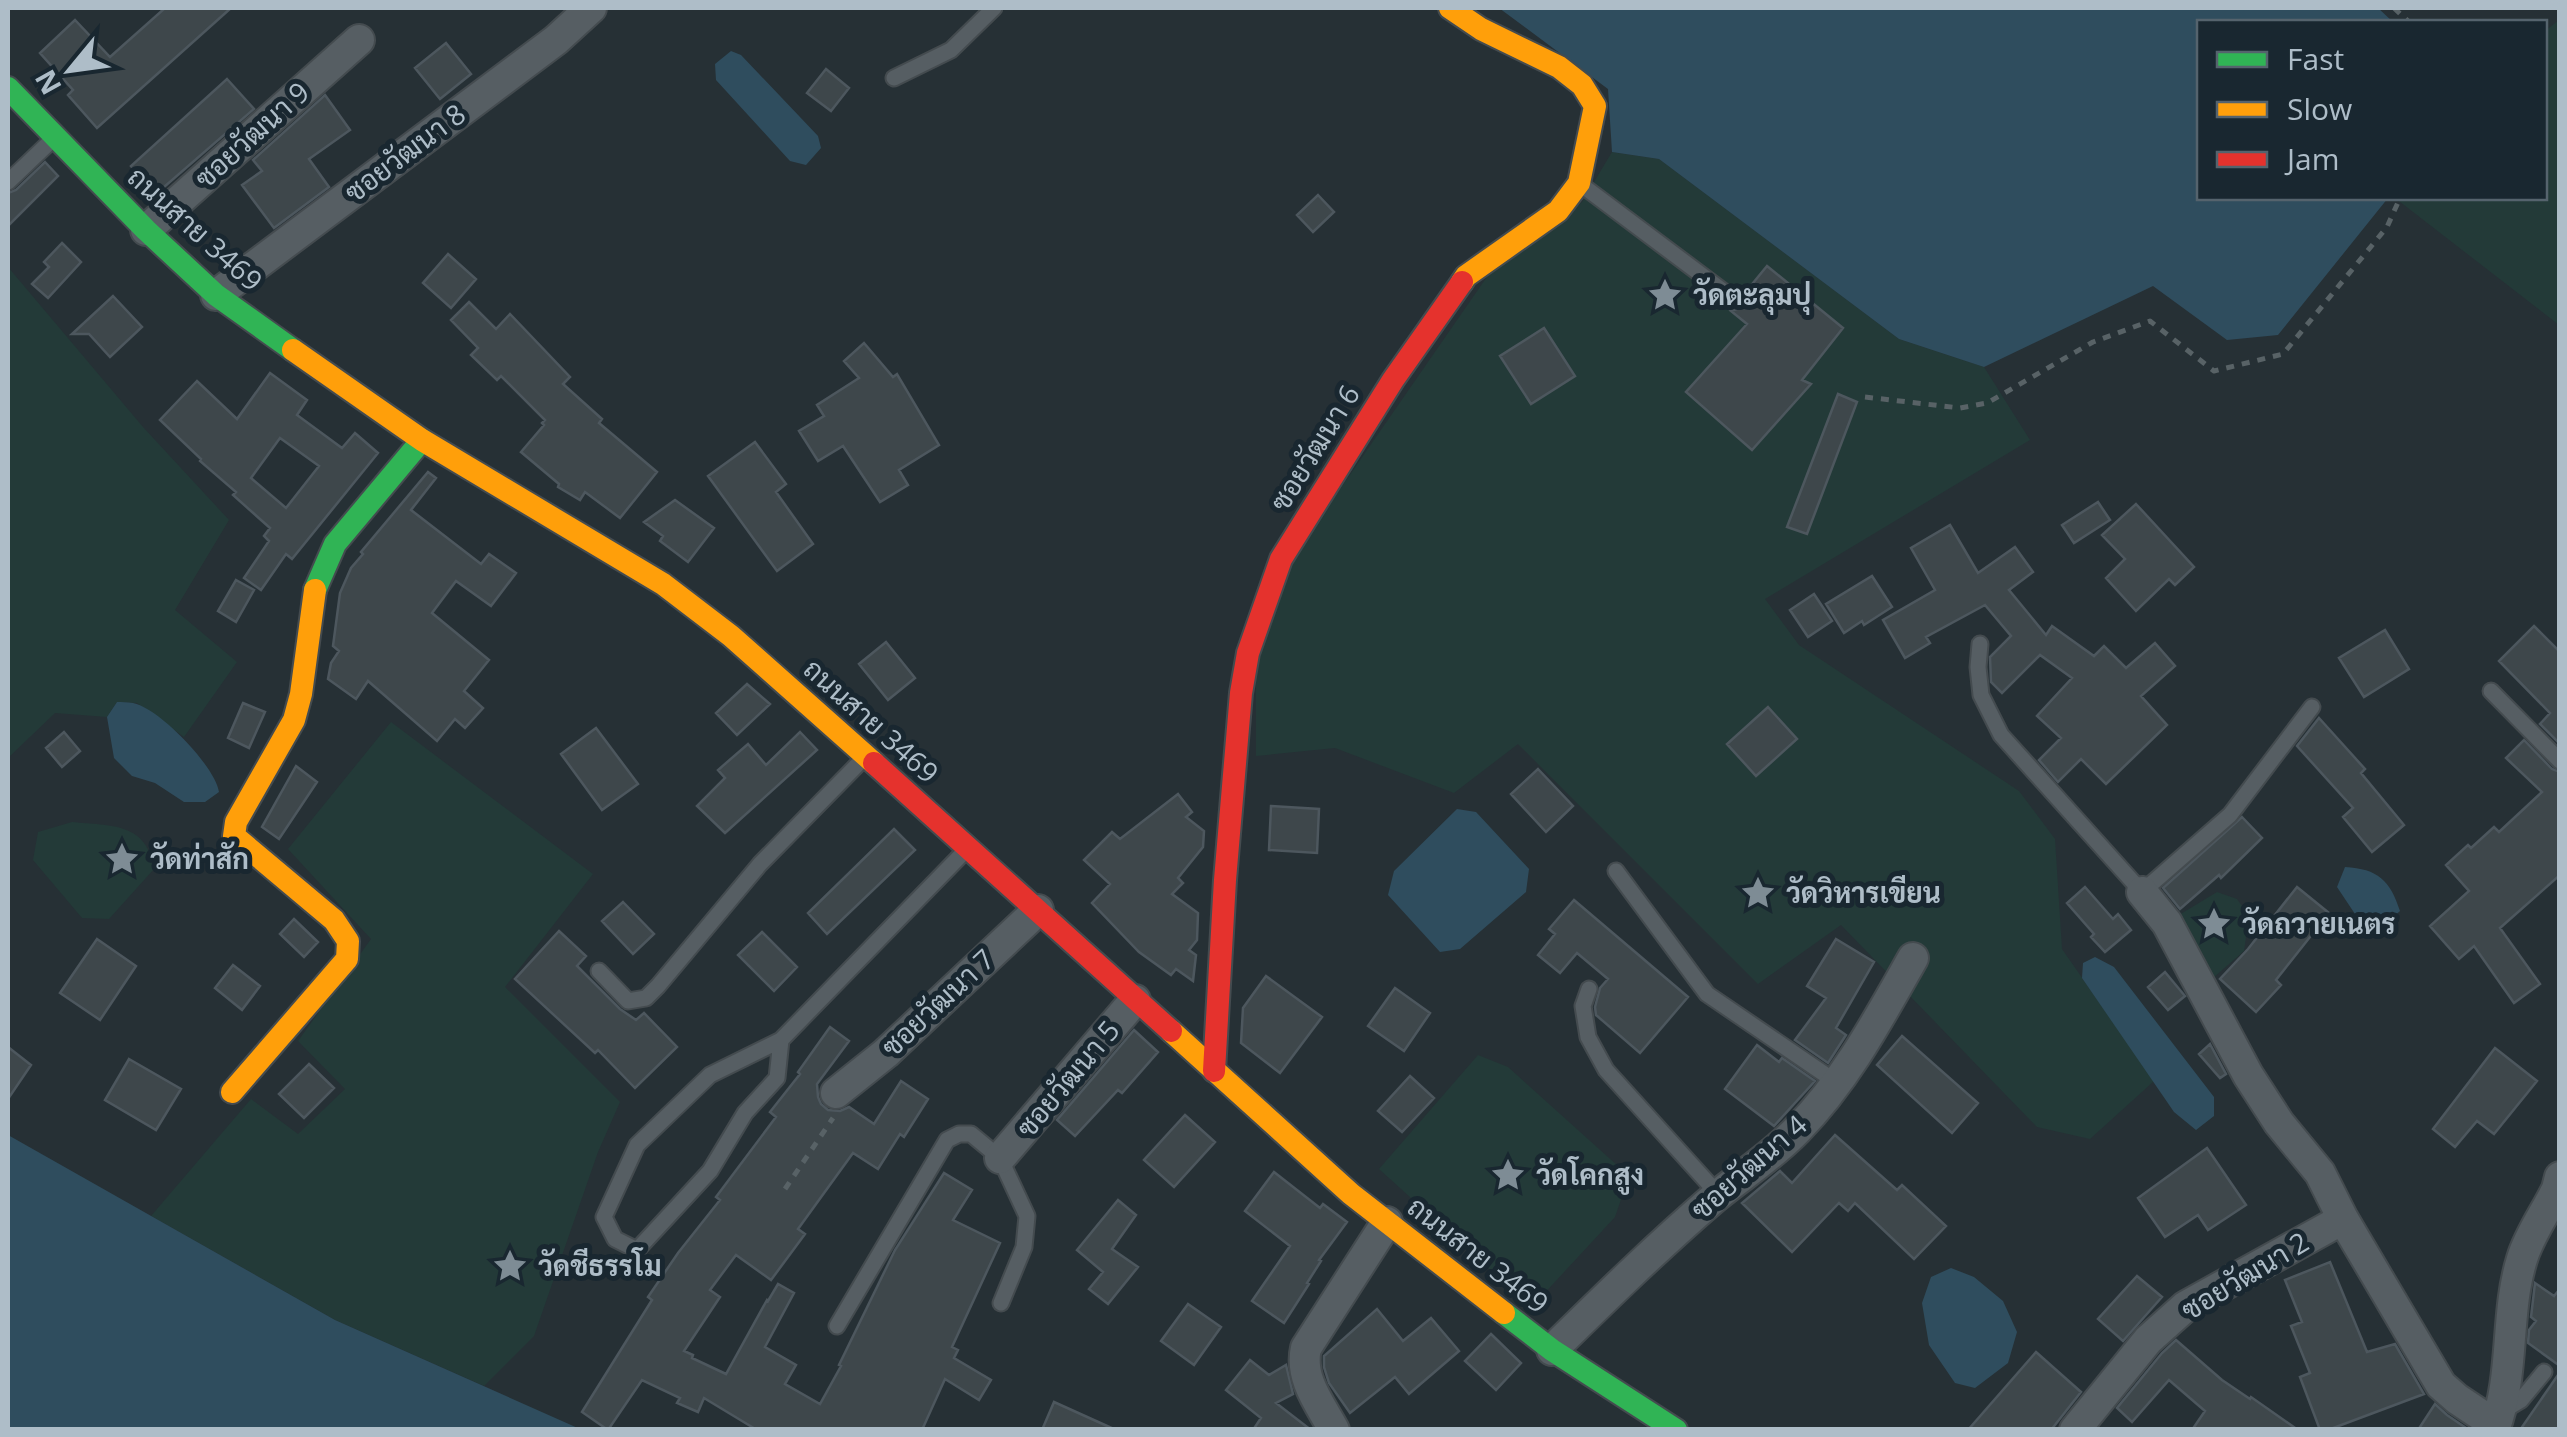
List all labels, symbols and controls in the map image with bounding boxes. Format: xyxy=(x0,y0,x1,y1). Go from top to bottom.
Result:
north arrow xyxy=(20,20,120,120)
legend xyxy=(2197,20,2547,200)
text: Fast xyxy=(2287,38,2344,79)
text: N xyxy=(25,63,69,102)
street label: ซอยวัฒนา 9 xyxy=(186,73,317,196)
text: Slow xyxy=(2287,88,2352,129)
street label: ซอยวัฒนา 8 xyxy=(336,94,473,210)
text: Jam xyxy=(2284,138,2340,179)
street label: ถนนสาย 3469 xyxy=(120,158,271,299)
place label: วัดตะลุมปุ xyxy=(1693,275,1811,315)
place icon: วัดตะลุมปุ xyxy=(1646,276,1684,314)
street label: ซอยวัฒนา 6 xyxy=(1260,377,1368,518)
street label: ถนนสาย 3469 xyxy=(796,650,947,791)
place label: วัดท่าสัก xyxy=(150,839,249,877)
place icon: วัดท่าสัก xyxy=(103,840,141,878)
place label: วัดวิหารเขียน xyxy=(1786,873,1941,911)
place icon: วัดวิหารเขียน xyxy=(1739,874,1777,912)
place label: วัดถวายเนตร xyxy=(2242,904,2396,942)
place icon: วัดถวายเนตร xyxy=(2195,905,2233,943)
street label: ซอยวัฒนา 7 xyxy=(872,940,1002,1065)
street label: ซอยวัฒนา 5 xyxy=(1007,1012,1127,1145)
street label: ซอยวัฒนา 4 xyxy=(1682,1105,1814,1227)
place label: วัดโคกสูง xyxy=(1536,1155,1644,1195)
place icon: วัดโคกสูง xyxy=(1489,1156,1527,1194)
street label: ถนนสาย 3469 xyxy=(1400,1187,1557,1321)
street label: ซอยวัฒนา 2 xyxy=(2174,1222,2315,1328)
place label: วัดชีธรรโม xyxy=(538,1246,662,1284)
place icon: วัดชีธรรโม xyxy=(491,1247,529,1285)

